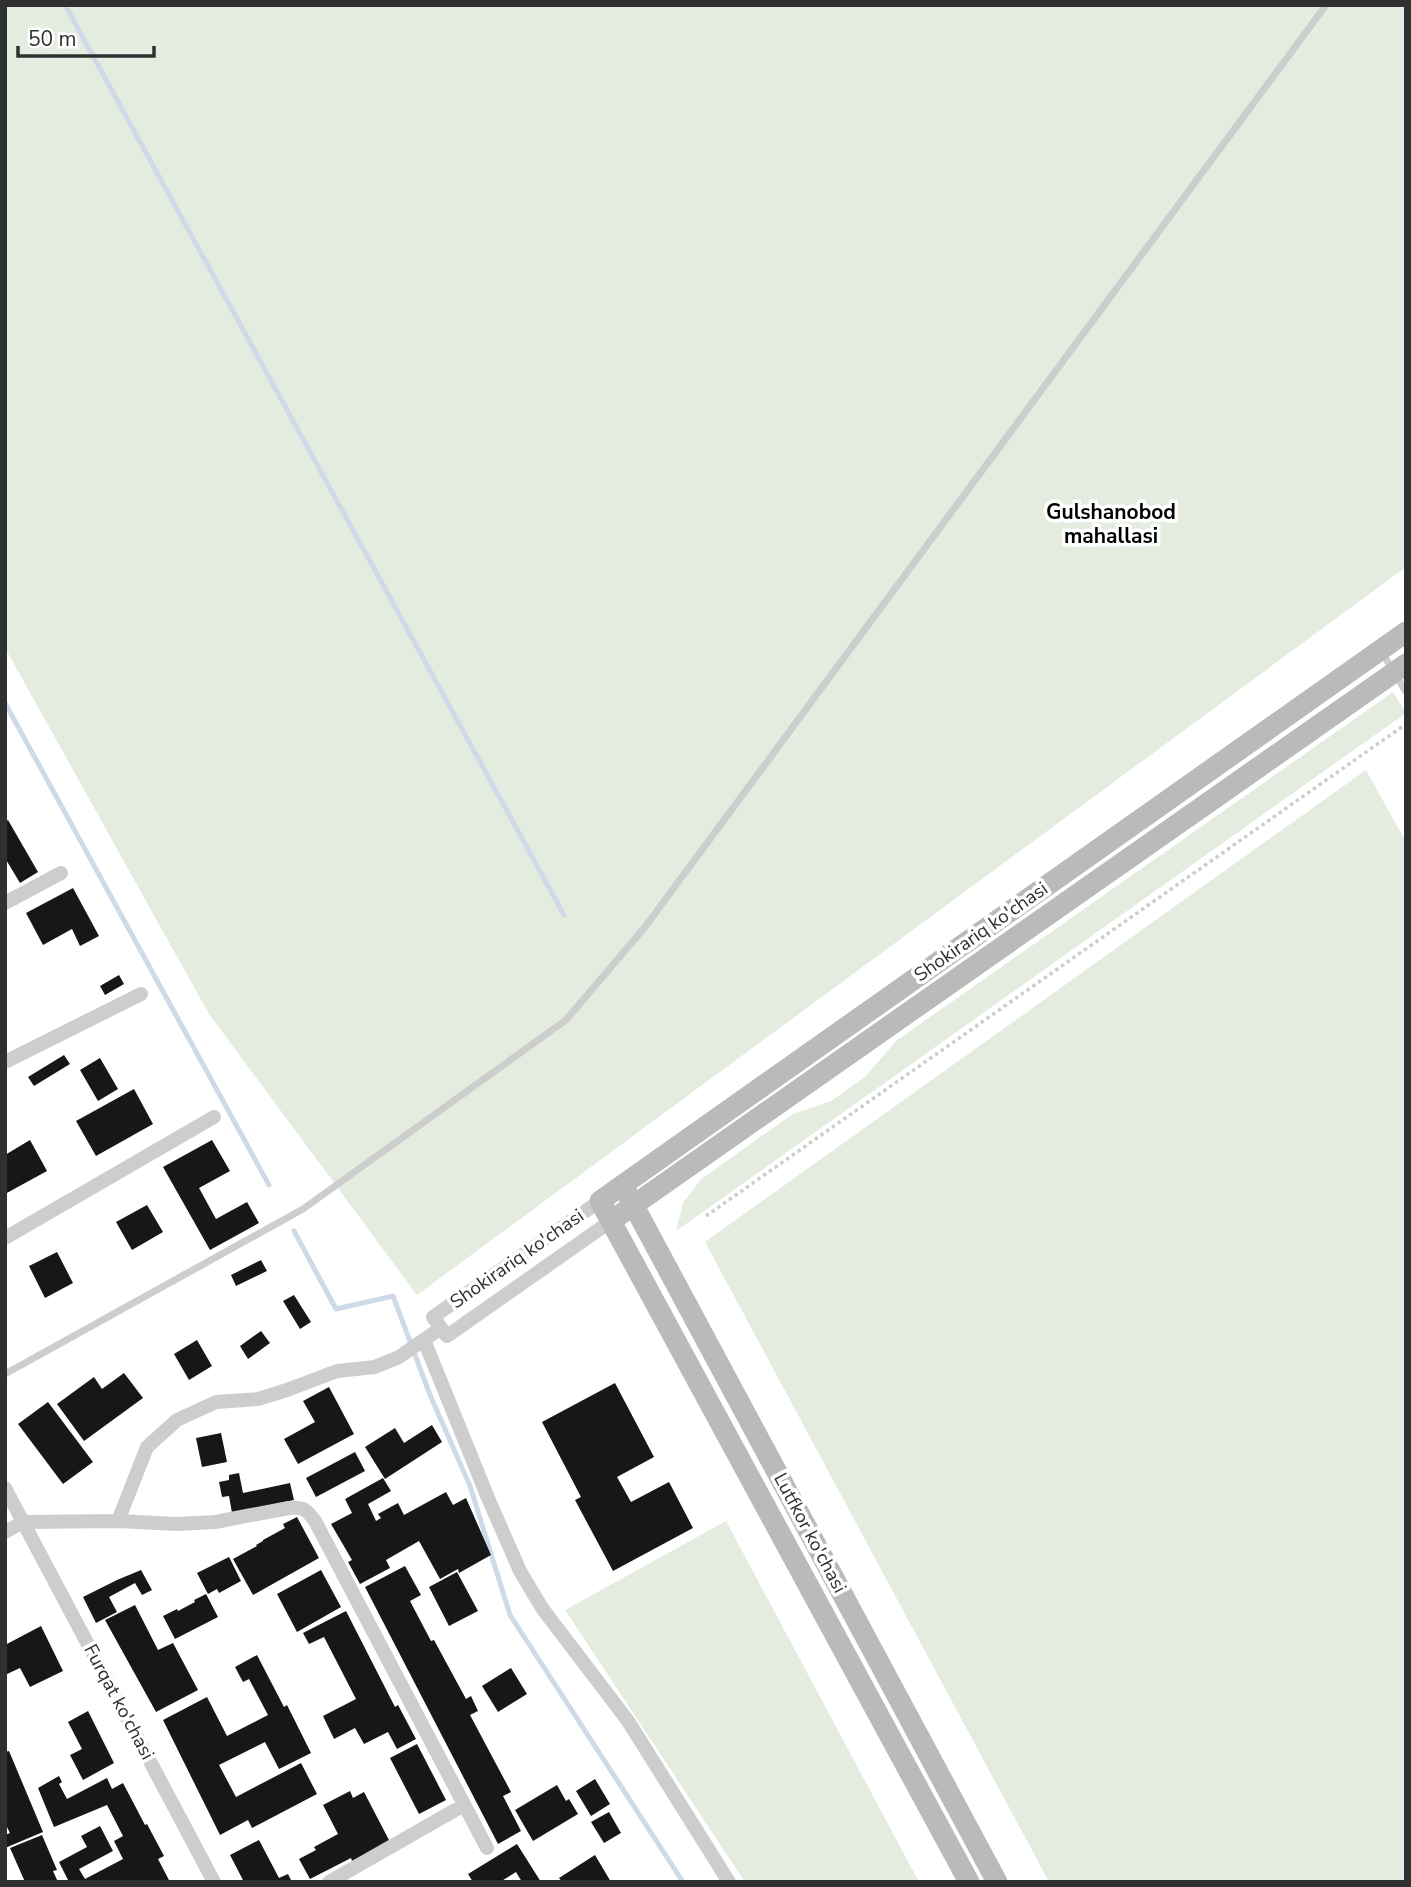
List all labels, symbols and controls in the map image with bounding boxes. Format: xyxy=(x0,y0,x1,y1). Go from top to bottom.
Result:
scale bar xyxy=(18,14,154,58)
text: 50 m xyxy=(28,25,77,53)
district label: Gulshanobod mahallasi xyxy=(1046,498,1176,550)
street label: Shokirariq ko'chasi xyxy=(909,876,1053,988)
street label: Shokirariq ko'chasi xyxy=(445,1203,589,1315)
street label: Lutfkor ko'chasi xyxy=(767,1468,853,1598)
street label: Furqat ko'chasi xyxy=(78,1640,160,1764)

